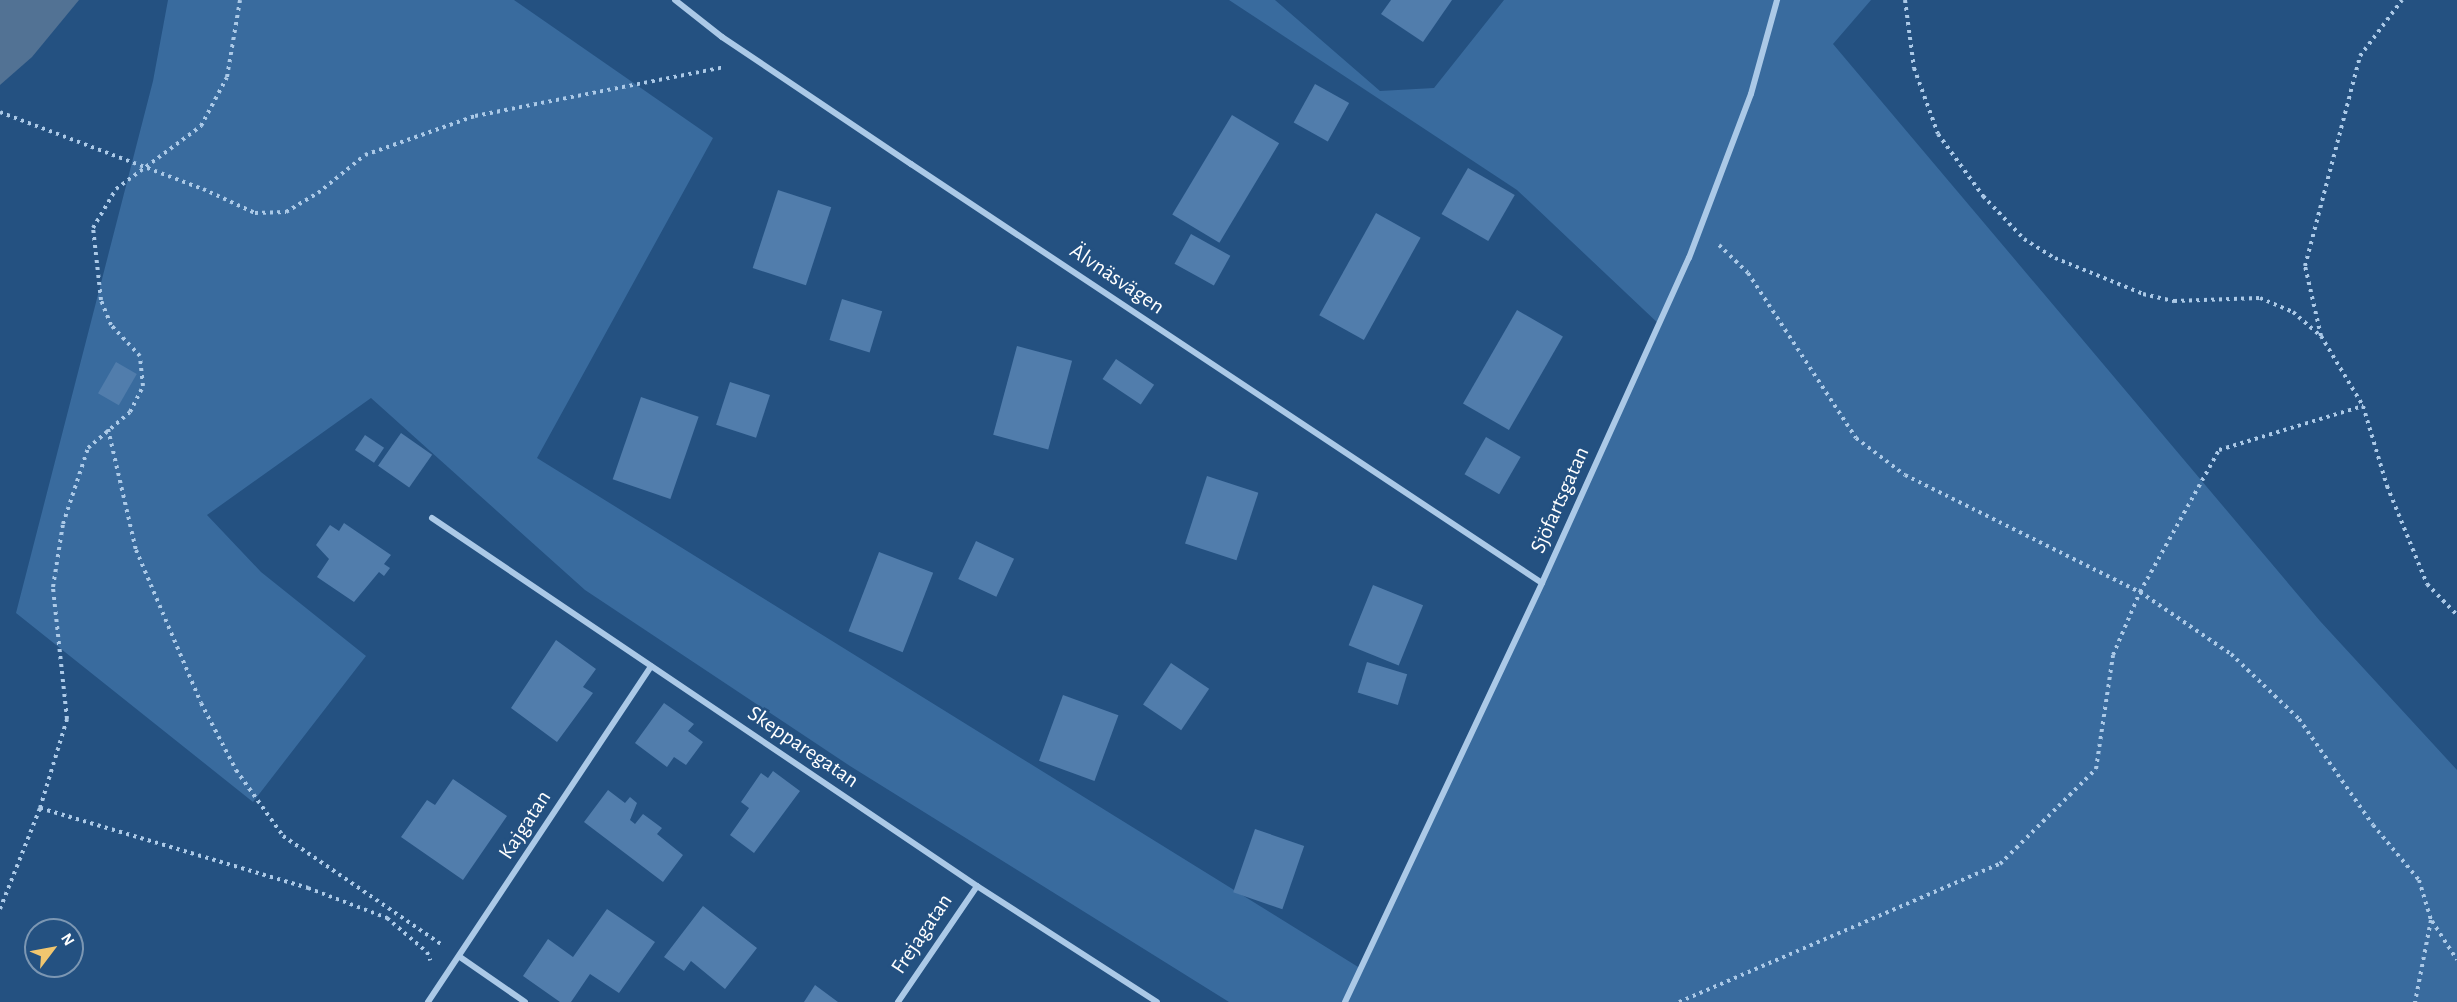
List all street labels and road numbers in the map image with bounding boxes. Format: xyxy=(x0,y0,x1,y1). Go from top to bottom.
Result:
street label: Älvnäsvägen xyxy=(1065,238,1169,320)
street label: Sjöfartsgatan xyxy=(1525,443,1595,557)
street label: Skepparegatan xyxy=(742,700,864,794)
street label: Kajgatan xyxy=(493,786,557,864)
street label: Frejagatan xyxy=(886,889,958,979)

